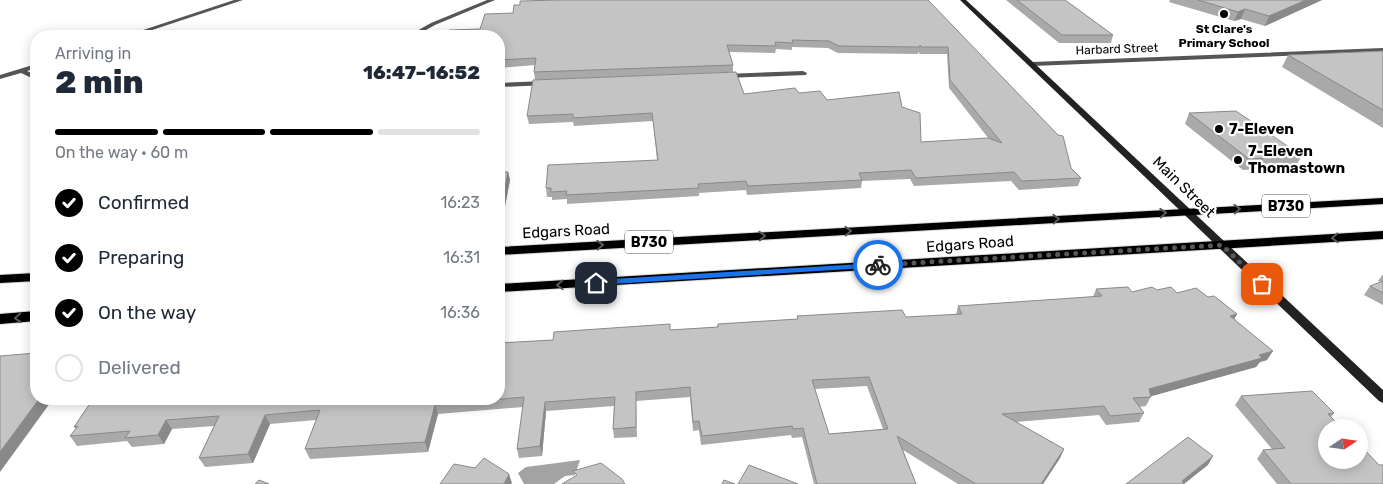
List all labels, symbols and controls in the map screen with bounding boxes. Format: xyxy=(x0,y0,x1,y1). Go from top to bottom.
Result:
marker: St Clare's Primary School xyxy=(1218,8,1230,20)
place label: St Clare's Primary School xyxy=(1179,22,1269,50)
street label: Harbard Street xyxy=(1075,41,1159,57)
text: Arriving in xyxy=(55,44,131,63)
text: 16:47–16:52 xyxy=(363,61,480,84)
text: 2 min xyxy=(55,63,144,101)
place label: 7-Eleven xyxy=(1229,120,1294,138)
marker: 7-Eleven xyxy=(1213,123,1225,135)
place label: 7-Eleven Thomastown xyxy=(1248,142,1345,177)
text: On the way · 60 m xyxy=(55,143,188,162)
street label: Main Street xyxy=(1149,153,1219,221)
marker: 7-Eleven Thomastown xyxy=(1232,154,1244,166)
icon: check xyxy=(55,189,83,217)
text: Confirmed xyxy=(98,191,189,214)
text: 16:23 xyxy=(440,193,480,212)
road number: B730 xyxy=(1262,195,1310,218)
one-way arrow xyxy=(1234,204,1242,214)
one-way arrow xyxy=(1160,207,1168,218)
one-way arrow xyxy=(1052,213,1060,224)
street label: Edgars Road xyxy=(522,220,610,242)
one-way arrow xyxy=(844,225,852,236)
road number: B730 xyxy=(625,230,673,253)
one-way arrow xyxy=(758,230,766,241)
street label: Edgars Road xyxy=(926,232,1014,256)
one-way arrow xyxy=(1331,232,1339,243)
one-way arrow xyxy=(596,239,604,250)
courier xyxy=(853,240,903,290)
icon: check xyxy=(55,244,83,272)
text: Preparing xyxy=(98,246,184,269)
text: 16:31 xyxy=(443,248,480,267)
icon: bike xyxy=(864,251,892,279)
pin xyxy=(575,262,617,304)
pin xyxy=(1241,263,1283,305)
icon: home xyxy=(582,269,610,297)
icon: bag xyxy=(1248,270,1276,298)
one-way arrow xyxy=(556,279,564,290)
icon: check xyxy=(55,299,83,327)
text: On the way xyxy=(98,301,196,324)
text: 16:36 xyxy=(440,303,480,322)
one-way arrow xyxy=(14,312,22,323)
text: Delivered xyxy=(98,356,181,379)
north arrow xyxy=(1318,419,1368,469)
map controls xyxy=(1318,419,1368,469)

